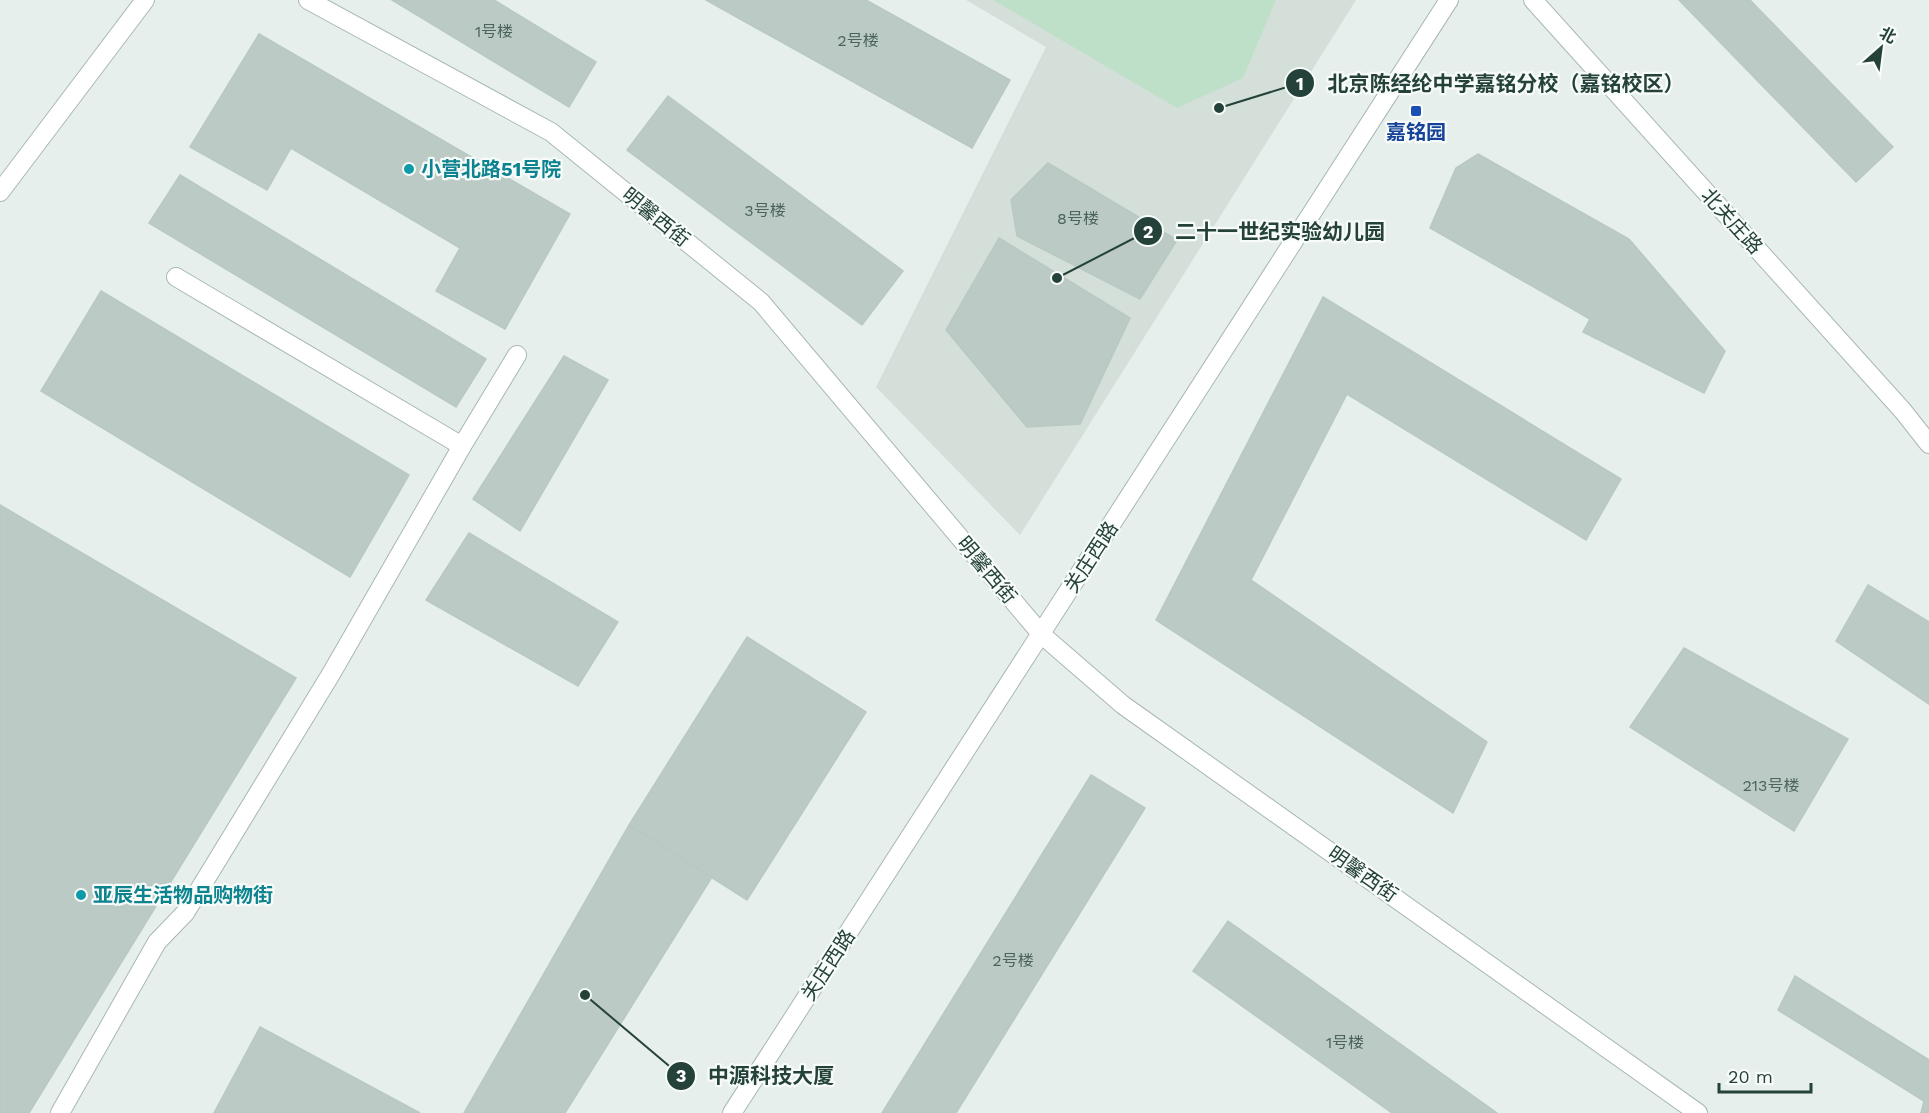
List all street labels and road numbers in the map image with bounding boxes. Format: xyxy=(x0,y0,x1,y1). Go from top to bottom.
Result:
street label: 明馨西街 xyxy=(617,183,695,251)
street label: 北关庄路 xyxy=(1696,183,1768,259)
street label: 关庄西路 xyxy=(1059,517,1123,597)
street label: 明馨西街 xyxy=(952,532,1022,608)
street label: 明馨西街 xyxy=(1323,841,1403,907)
street label: 关庄西路 xyxy=(796,925,860,1005)

